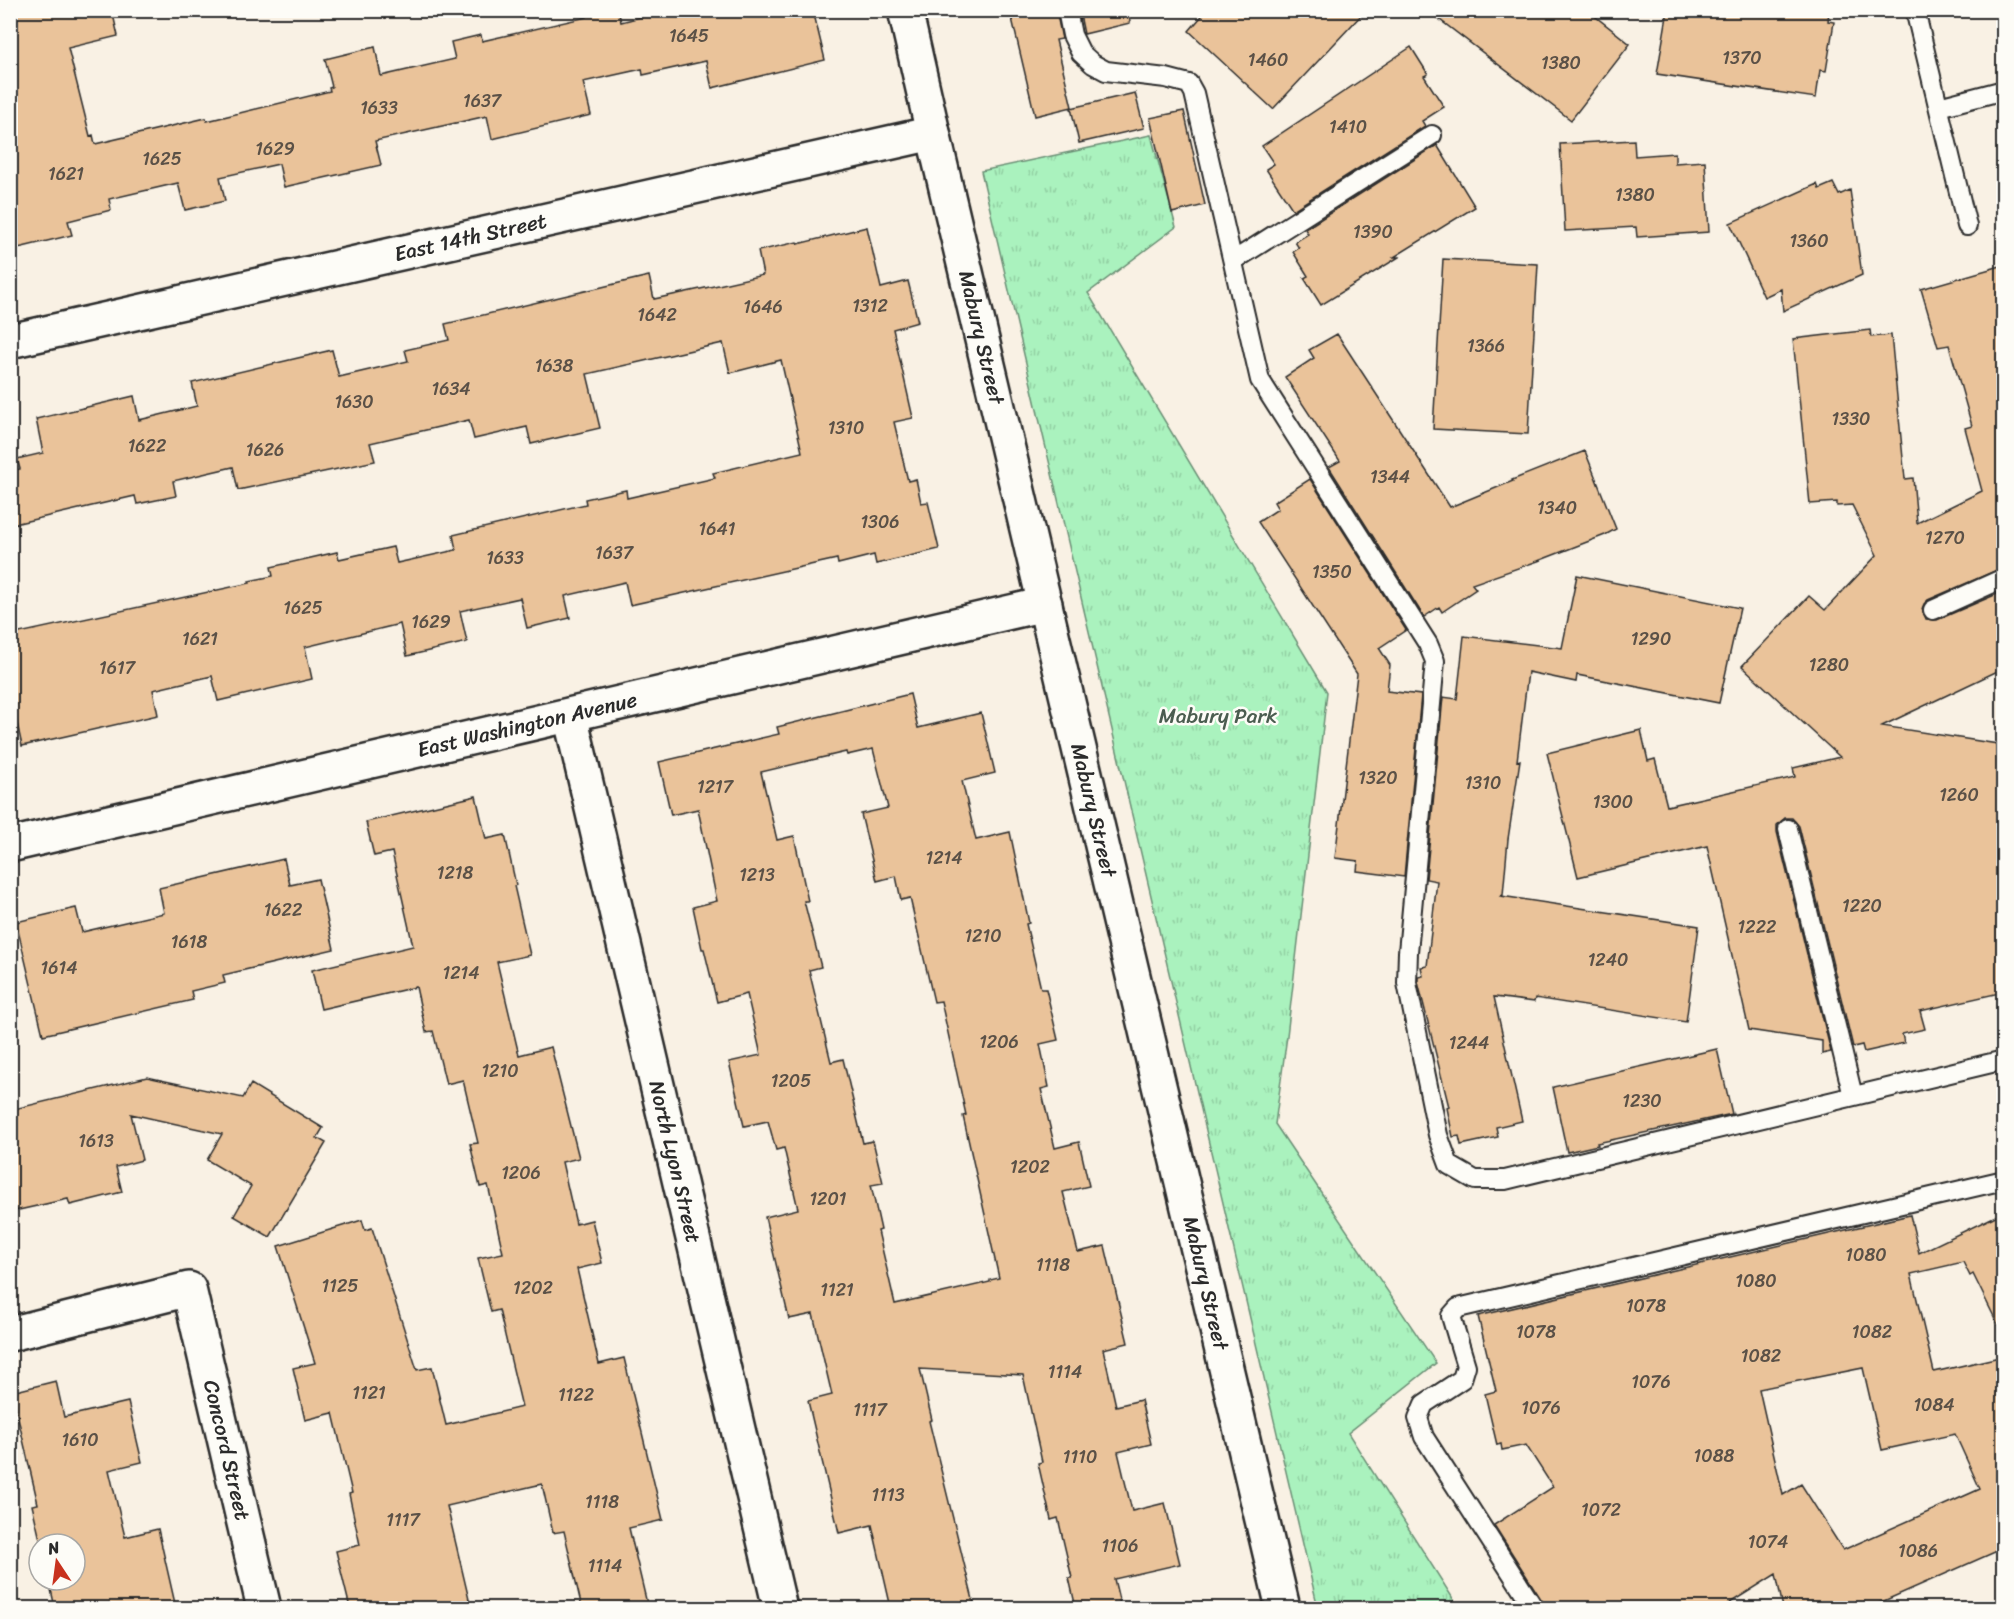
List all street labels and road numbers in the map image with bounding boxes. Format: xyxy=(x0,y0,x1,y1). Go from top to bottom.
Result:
street label: East 14th Street xyxy=(390,202,550,273)
street label: Mabury Street xyxy=(947,266,1016,409)
street label: East Washington Avenue xyxy=(413,681,641,769)
street label: Mabury Street xyxy=(1059,739,1128,882)
street label: North Lyon Street xyxy=(638,1077,713,1247)
street label: Mabury Street xyxy=(1172,1212,1240,1355)
street label: Concord Street xyxy=(192,1376,262,1524)

